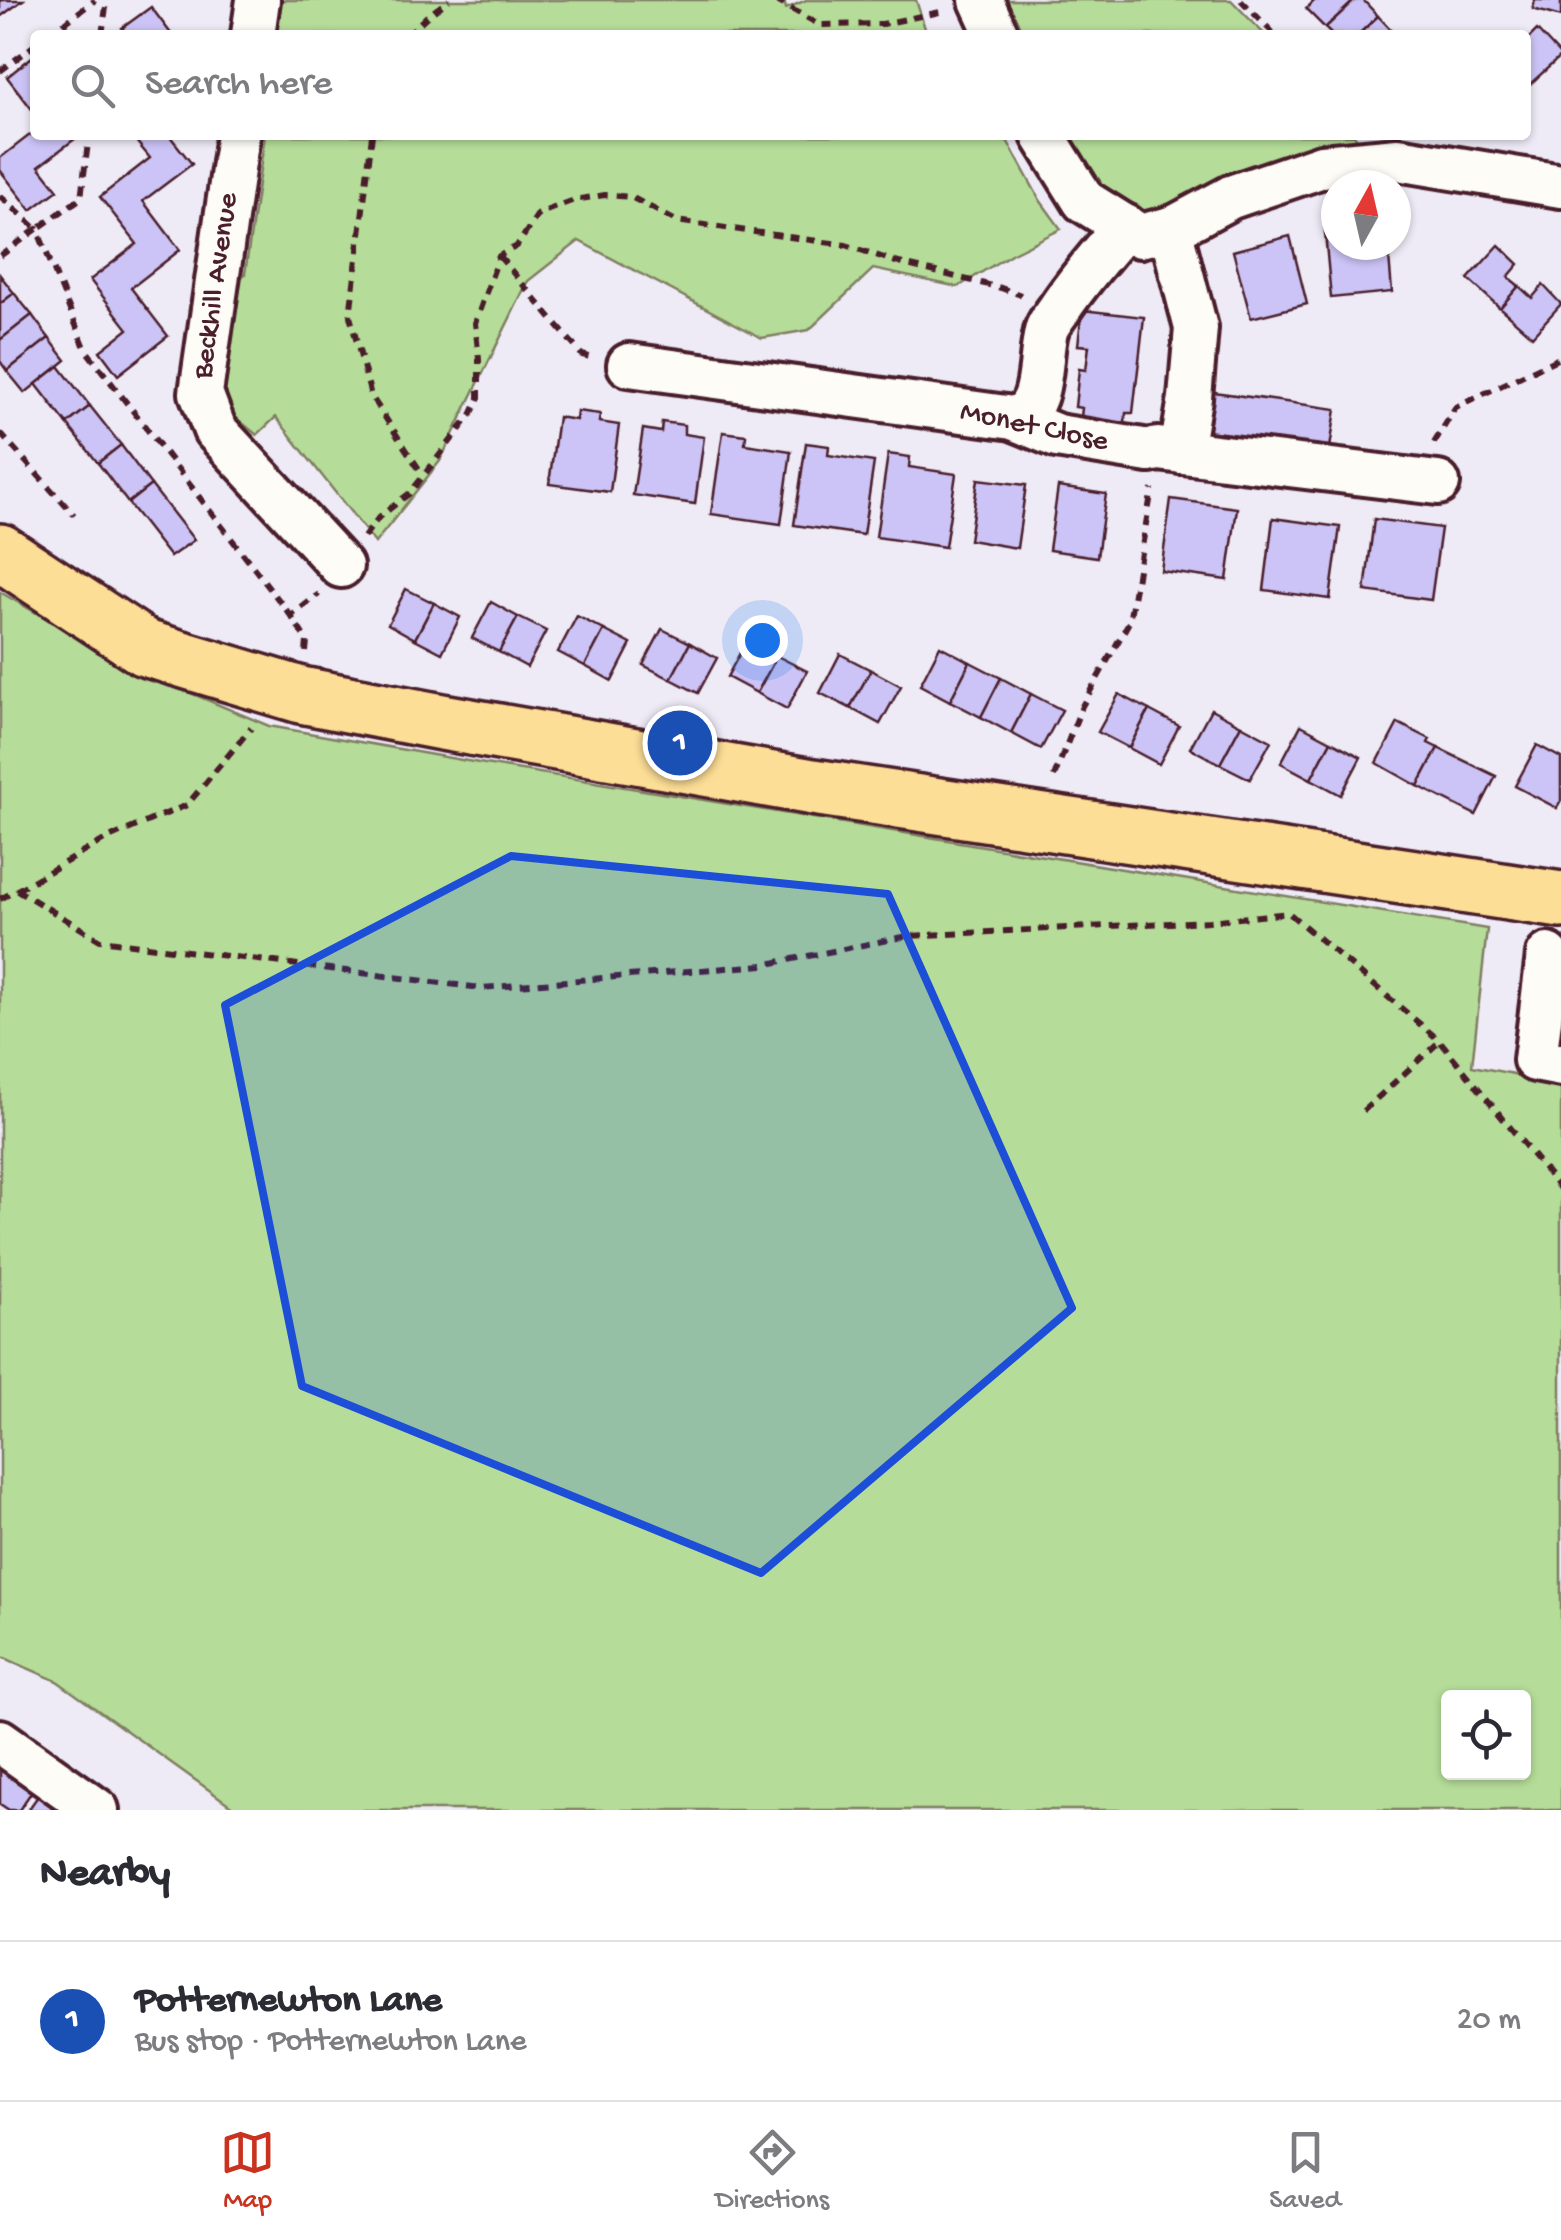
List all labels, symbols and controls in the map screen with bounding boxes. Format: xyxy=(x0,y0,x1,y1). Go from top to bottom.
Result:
search box xyxy=(30,30,1531,140)
icon: search xyxy=(65,58,120,113)
text: Search here xyxy=(145,63,332,107)
north arrow xyxy=(1321,170,1411,260)
street label: Beckhill Avenue xyxy=(186,190,247,382)
street label: Monet Close xyxy=(957,395,1112,461)
your location xyxy=(737,615,788,666)
pin: 1 xyxy=(648,706,712,780)
map controls xyxy=(1441,1690,1531,1780)
button: locate xyxy=(1441,1690,1531,1780)
text: Nearby xyxy=(40,1851,170,1900)
text: Potternewton Lane xyxy=(135,1980,442,2024)
text: 1 xyxy=(66,2002,79,2040)
text: 20 m xyxy=(1457,2002,1521,2040)
text: Bus stop · Potternewton Lane xyxy=(135,2024,527,2062)
tab: Map xyxy=(220,2125,275,2218)
tab: Directions xyxy=(715,2125,829,2218)
tab: Saved xyxy=(1269,2125,1341,2218)

